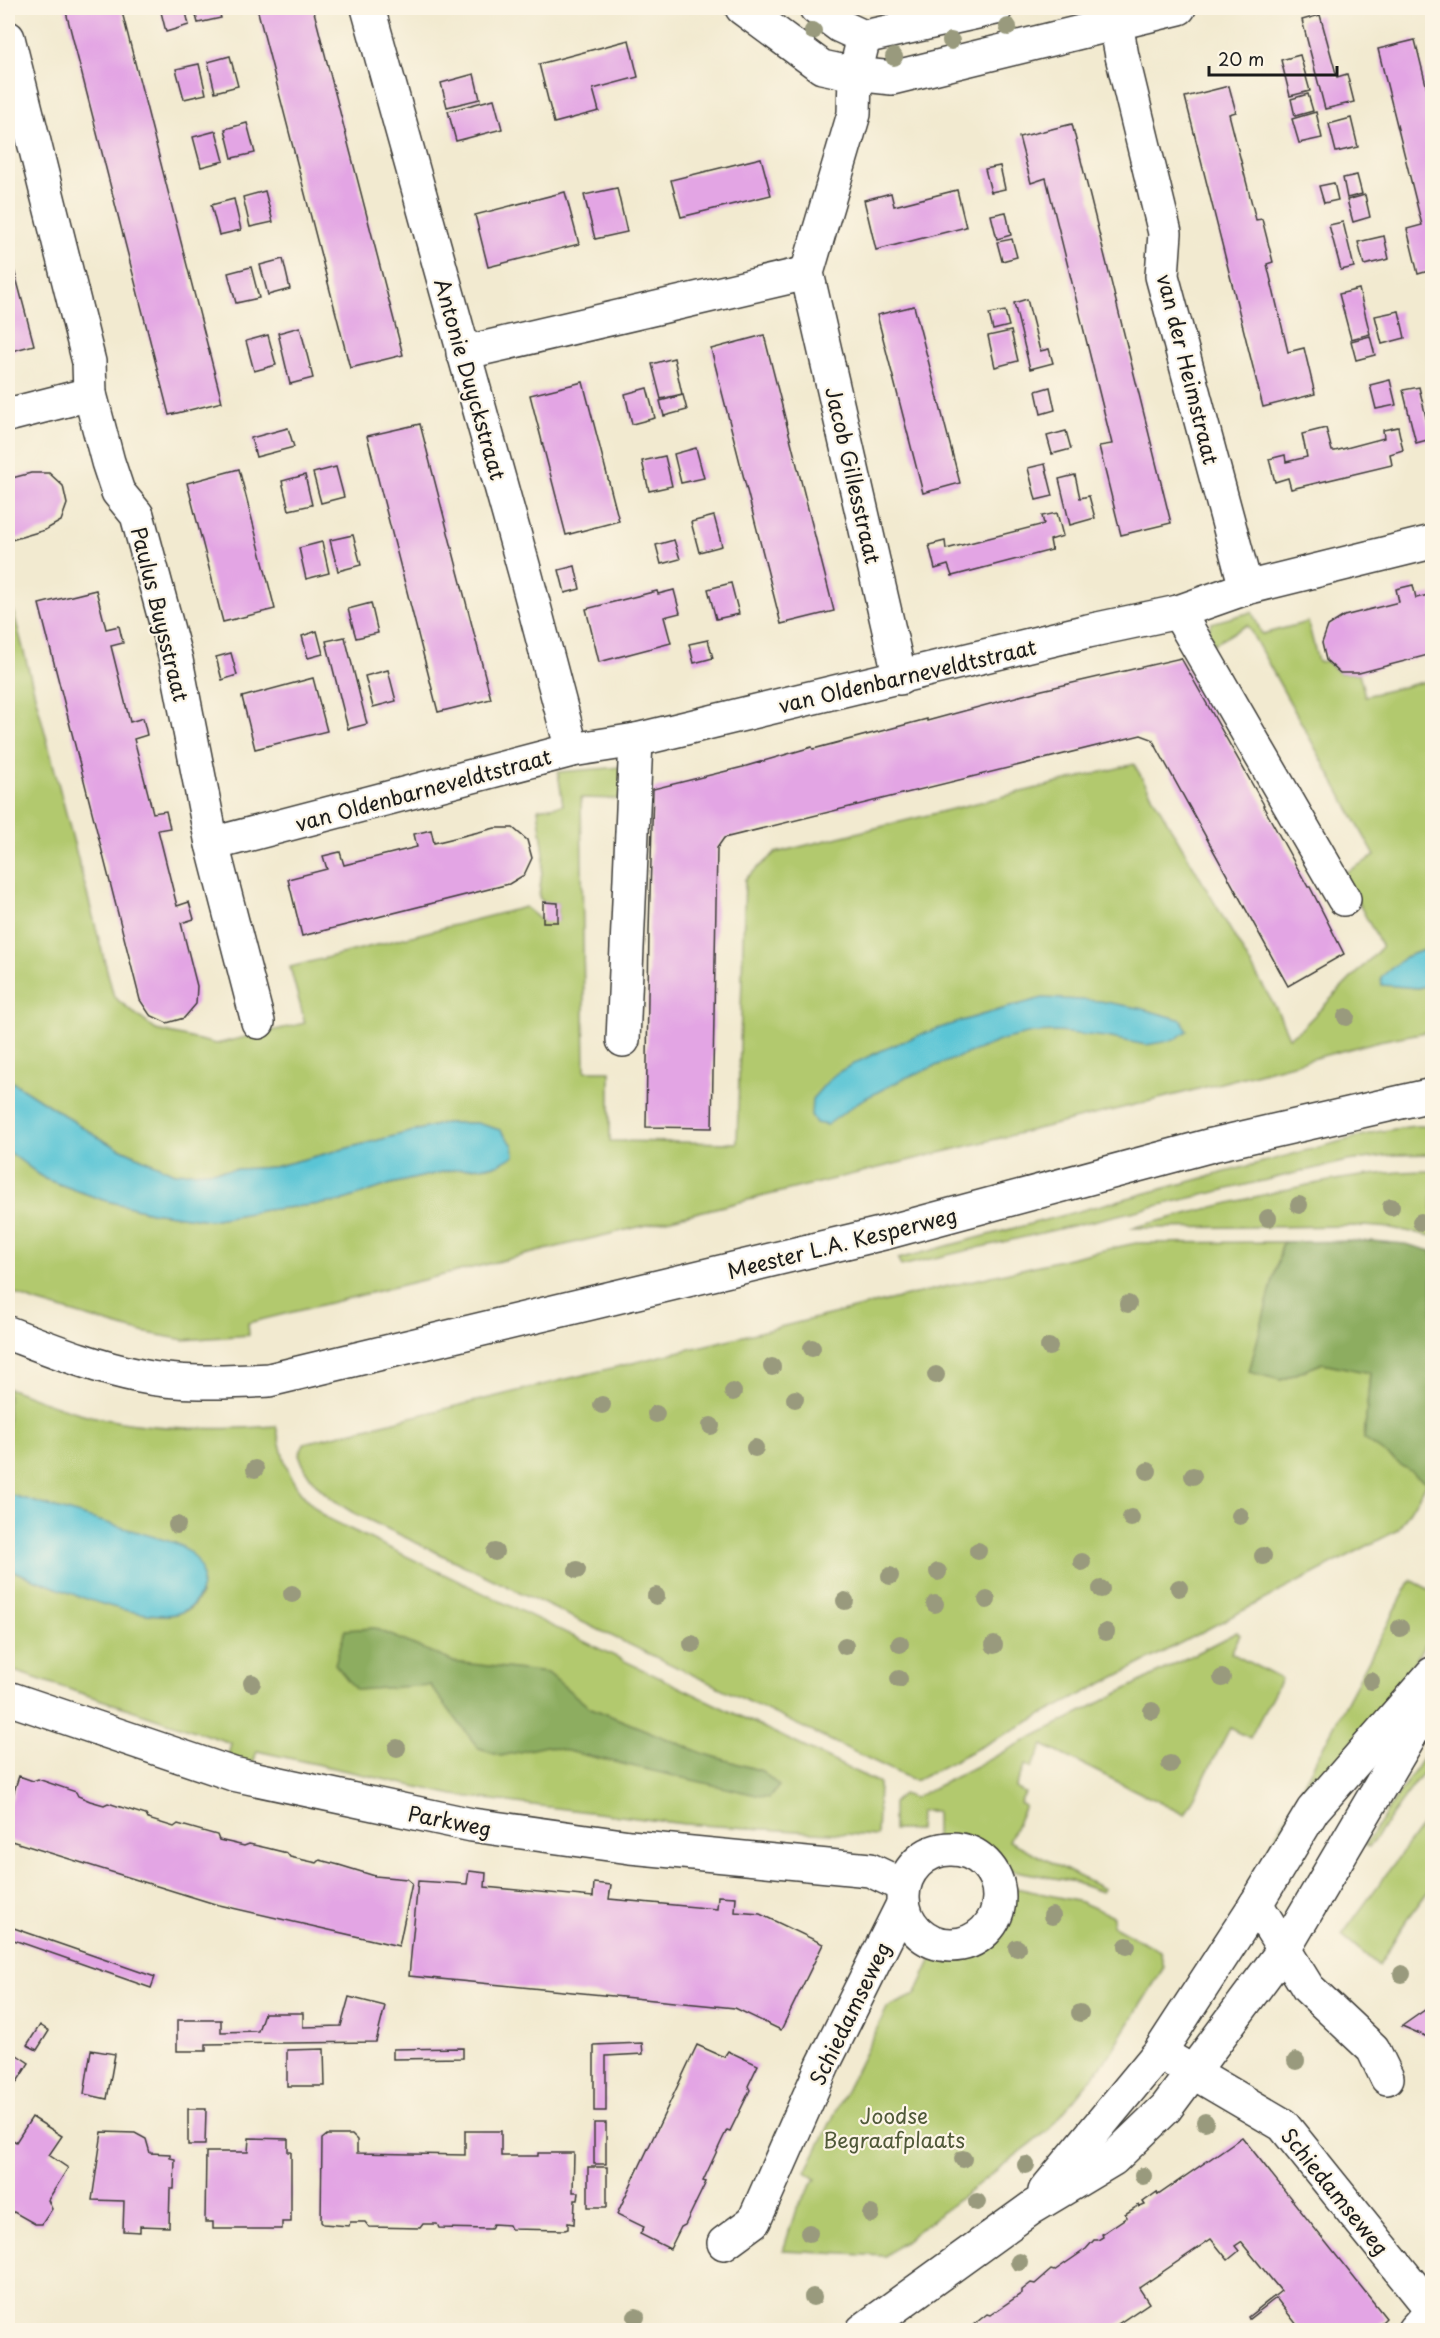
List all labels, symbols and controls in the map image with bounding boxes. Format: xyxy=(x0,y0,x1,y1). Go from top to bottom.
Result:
scale bar xyxy=(1209,39,1336,77)
text: 20 m xyxy=(1218,45,1264,72)
street label: van der Heimstraat xyxy=(1150,270,1228,468)
street label: Antonie Duyckstraat xyxy=(427,274,515,484)
street label: Jacob Gillesstraat xyxy=(818,383,890,567)
street label: Paulus Buysstraat xyxy=(124,523,198,705)
street label: van Oldenbarneveldtstraat xyxy=(775,630,1039,720)
street label: van Oldenbarneveldtstraat xyxy=(291,739,555,839)
street label: Meester L.A. Kesperweg xyxy=(724,1198,960,1286)
street label: Parkweg xyxy=(405,1796,495,1844)
street label: Schiedamseweg xyxy=(800,1936,898,2090)
park label: Joodse Begraafplaats xyxy=(823,2099,965,2155)
street label: Schiedamseweg xyxy=(1274,2120,1398,2262)

